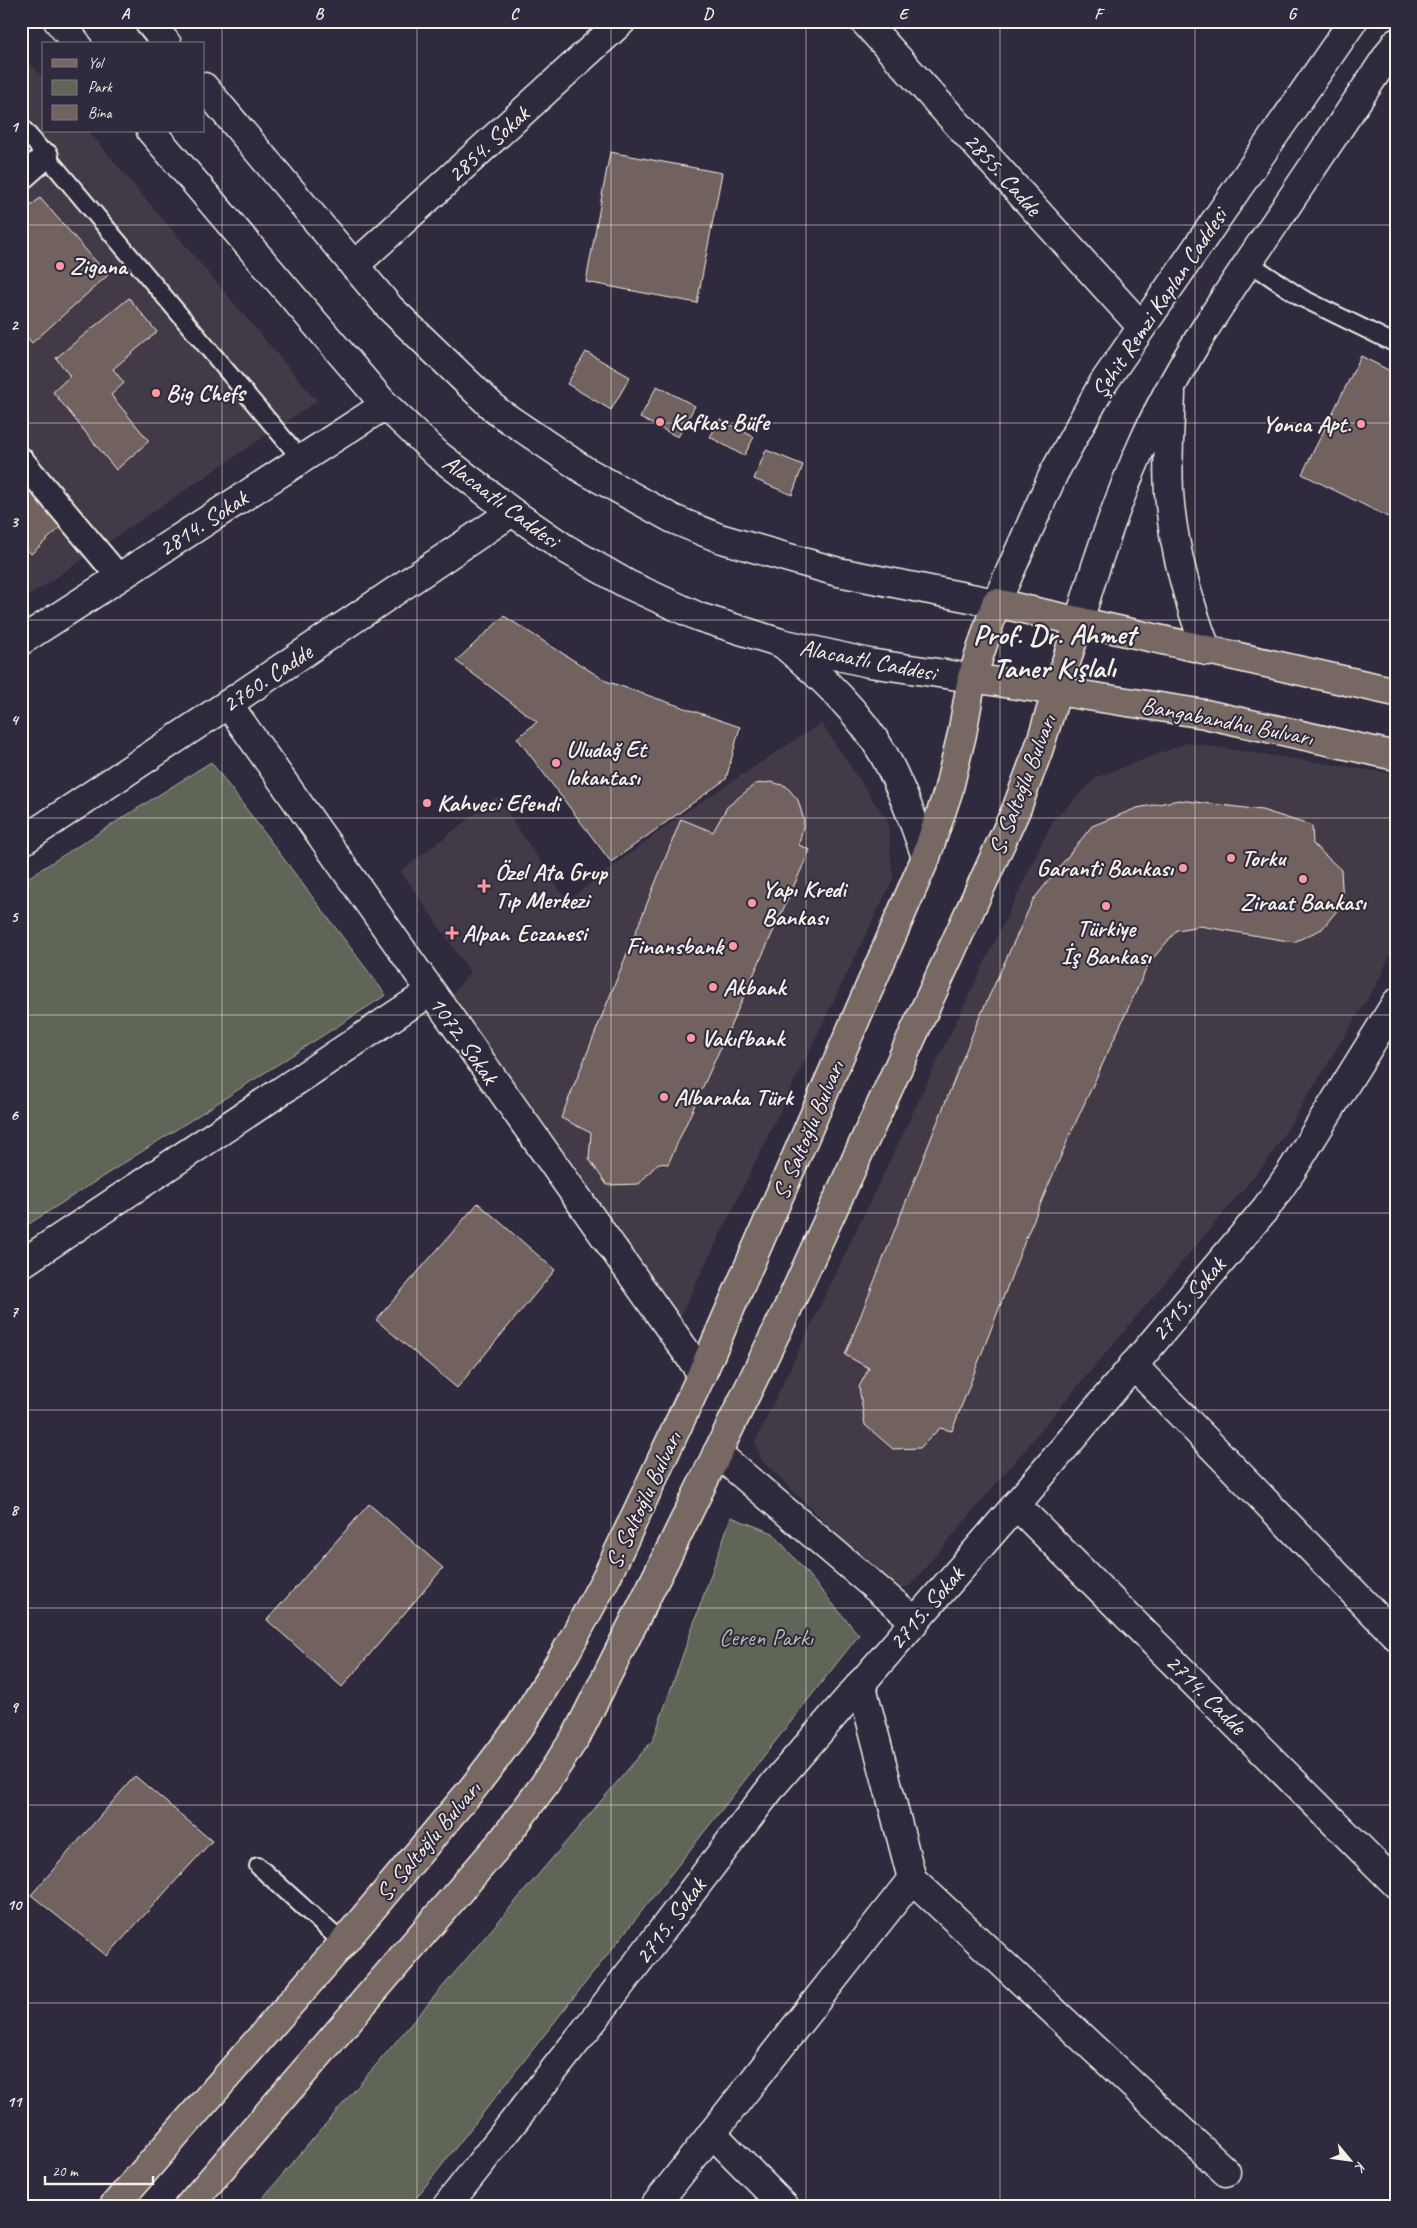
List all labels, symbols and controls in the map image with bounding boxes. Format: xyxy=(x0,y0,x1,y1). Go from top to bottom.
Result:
text: A xyxy=(121,4,131,24)
text: B xyxy=(315,4,325,24)
text: C xyxy=(510,4,520,24)
text: D xyxy=(703,4,714,24)
text: E xyxy=(899,4,910,24)
text: F xyxy=(1094,4,1105,24)
text: G xyxy=(1288,4,1298,24)
legend xyxy=(42,42,205,132)
text: Yol xyxy=(88,54,105,73)
text: Park xyxy=(88,78,113,97)
street label: 2854. Sokak xyxy=(441,98,537,189)
text: Bina xyxy=(88,104,113,123)
text: 1 xyxy=(10,117,19,137)
street label: 2855. Cadde xyxy=(958,126,1050,224)
street label: Şehit Remzi Kaplan Caddesi xyxy=(1084,200,1236,404)
place label: Zigana xyxy=(70,251,129,281)
marker: Zigana xyxy=(54,260,66,272)
text: 2 xyxy=(10,315,19,335)
place label: Big Chefs xyxy=(166,378,247,408)
marker: Big Chefs xyxy=(150,387,162,399)
place label: Kafkas Büfe xyxy=(670,407,771,437)
place label: Yonca Apt. xyxy=(1262,409,1352,439)
marker: Kafkas Büfe xyxy=(654,416,666,428)
marker: Yonca Apt. xyxy=(1355,418,1367,430)
street label: Alacaatlı Caddesi xyxy=(437,448,568,557)
street label: 2814. Sokak xyxy=(153,482,255,563)
text: 3 xyxy=(10,512,19,532)
district label: Prof. Dr. Ahmet Taner Kışlalı xyxy=(973,616,1139,686)
street label: Alacaatlı Caddesi xyxy=(797,632,942,689)
street label: 2760. Cadde xyxy=(216,636,320,719)
street label: Bangabandhu Bulvarı xyxy=(1139,690,1317,753)
street label: S. Saltoğlu Bulvarı xyxy=(981,709,1063,860)
text: 4 xyxy=(10,710,19,730)
place label: Uludağ Et lokantası xyxy=(566,734,649,792)
marker: Uludağ Et lokantası xyxy=(550,757,562,769)
place label: Kahveci Efendi xyxy=(437,788,563,818)
marker: Kahveci Efendi xyxy=(421,797,433,809)
place label: Torku xyxy=(1241,843,1287,873)
marker: Torku xyxy=(1225,852,1237,864)
place label: Garanti Bankası xyxy=(1037,853,1174,883)
place label: Özel Ata Grup Tıp Merkezi xyxy=(495,857,609,915)
marker: Garanti Bankası xyxy=(1177,862,1189,874)
marker: Ziraat Bankası xyxy=(1297,873,1309,885)
place label: Yapı Kredi Bankası xyxy=(762,874,849,932)
marker: Özel Ata Grup Tıp Merkezi xyxy=(477,879,491,893)
place label: Ziraat Bankası xyxy=(1240,887,1367,917)
marker: Yapı Kredi Bankası xyxy=(746,897,758,909)
marker: Türkiye İş Bankası xyxy=(1100,900,1112,912)
text: 5 xyxy=(11,907,20,927)
place label: Türkiye İş Bankası xyxy=(1061,913,1152,971)
place label: Alpan Eczanesi xyxy=(462,918,590,948)
marker: Alpan Eczanesi xyxy=(446,927,458,939)
place label: Finansbank xyxy=(626,931,725,961)
marker: Finansbank xyxy=(727,940,739,952)
place label: Akbank xyxy=(723,972,788,1002)
marker: Akbank xyxy=(707,981,719,993)
street label: 1072. Sokak xyxy=(423,990,506,1092)
place label: Vakıfbank xyxy=(701,1023,786,1053)
marker: Vakıfbank xyxy=(685,1032,697,1044)
street label: S. Saltoğlu Bulvarı xyxy=(765,1055,851,1204)
place label: Albaraka Türk xyxy=(674,1082,795,1112)
marker: Albaraka Türk xyxy=(658,1091,670,1103)
text: 6 xyxy=(10,1105,19,1125)
street label: 2715. Sokak xyxy=(1144,1249,1233,1347)
text: 7 xyxy=(10,1302,19,1322)
street label: S. Saltoğlu Bulvarı xyxy=(598,1425,689,1573)
text: 8 xyxy=(10,1500,19,1520)
street label: 2715. Sokak xyxy=(882,1558,972,1656)
park label: Ceren Parkı xyxy=(719,1622,815,1652)
street label: 2714. Cadde xyxy=(1159,1647,1254,1742)
text: 9 xyxy=(10,1697,19,1717)
street label: S. Saltoğlu Bulvarı xyxy=(369,1773,488,1907)
street label: 2715. Sokak xyxy=(628,1870,714,1970)
text: 10 xyxy=(7,1895,23,1915)
text: 11 xyxy=(7,2092,23,2112)
north arrow xyxy=(1324,2136,1374,2186)
scale bar xyxy=(45,2153,152,2185)
text: K xyxy=(1350,2159,1370,2176)
text: 20 m xyxy=(52,2162,79,2181)

